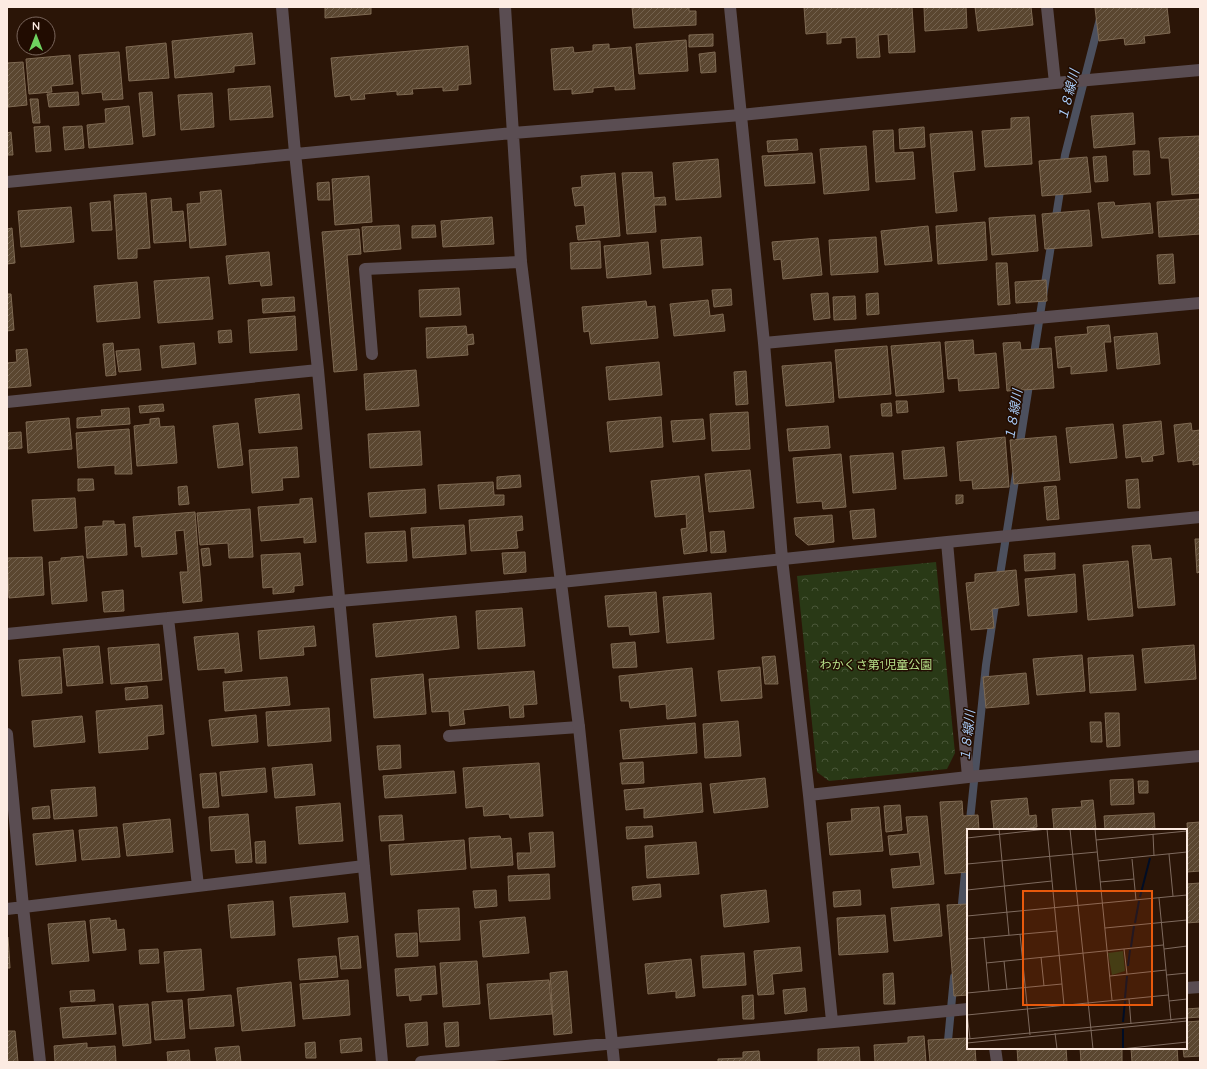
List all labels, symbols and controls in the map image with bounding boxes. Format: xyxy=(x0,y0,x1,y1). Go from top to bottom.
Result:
north arrow xyxy=(16,16,56,56)
text: N xyxy=(32,19,40,33)
water label: １８線川 xyxy=(1054,66,1083,122)
water label: １８線川 xyxy=(1001,386,1025,442)
park label: わかくさ第1児童公園 xyxy=(820,657,932,672)
water label: １８線川 xyxy=(956,707,978,763)
inset map xyxy=(967,829,1187,1049)

